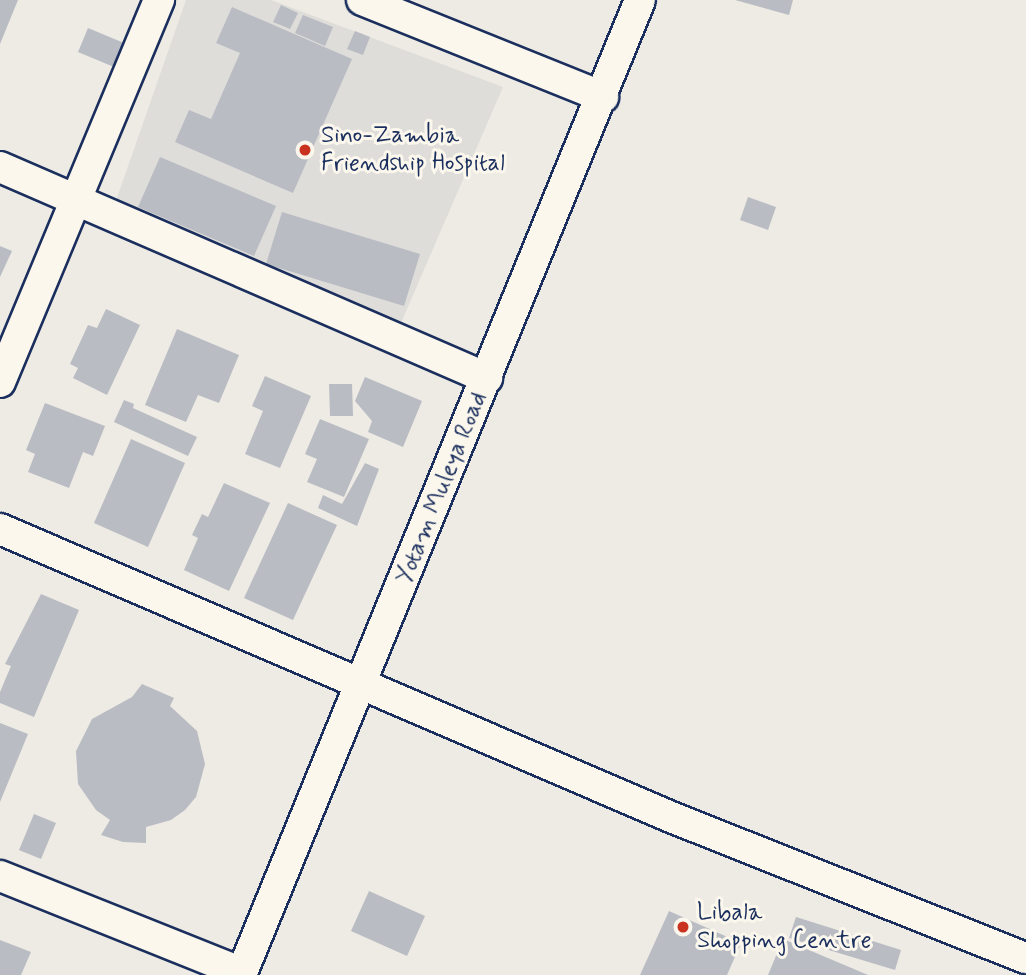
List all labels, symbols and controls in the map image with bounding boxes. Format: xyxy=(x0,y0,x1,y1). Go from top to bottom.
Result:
place label: Sino-Zambia Friendship Hospital xyxy=(321,122,517,178)
marker: Sino-Zambia Friendship Hospital xyxy=(295,140,315,160)
street label: Yotam Muleya Road xyxy=(390,388,494,588)
place label: Libala Shopping Centre xyxy=(697,899,867,955)
marker: Libala Shopping Centre xyxy=(675,919,691,935)

